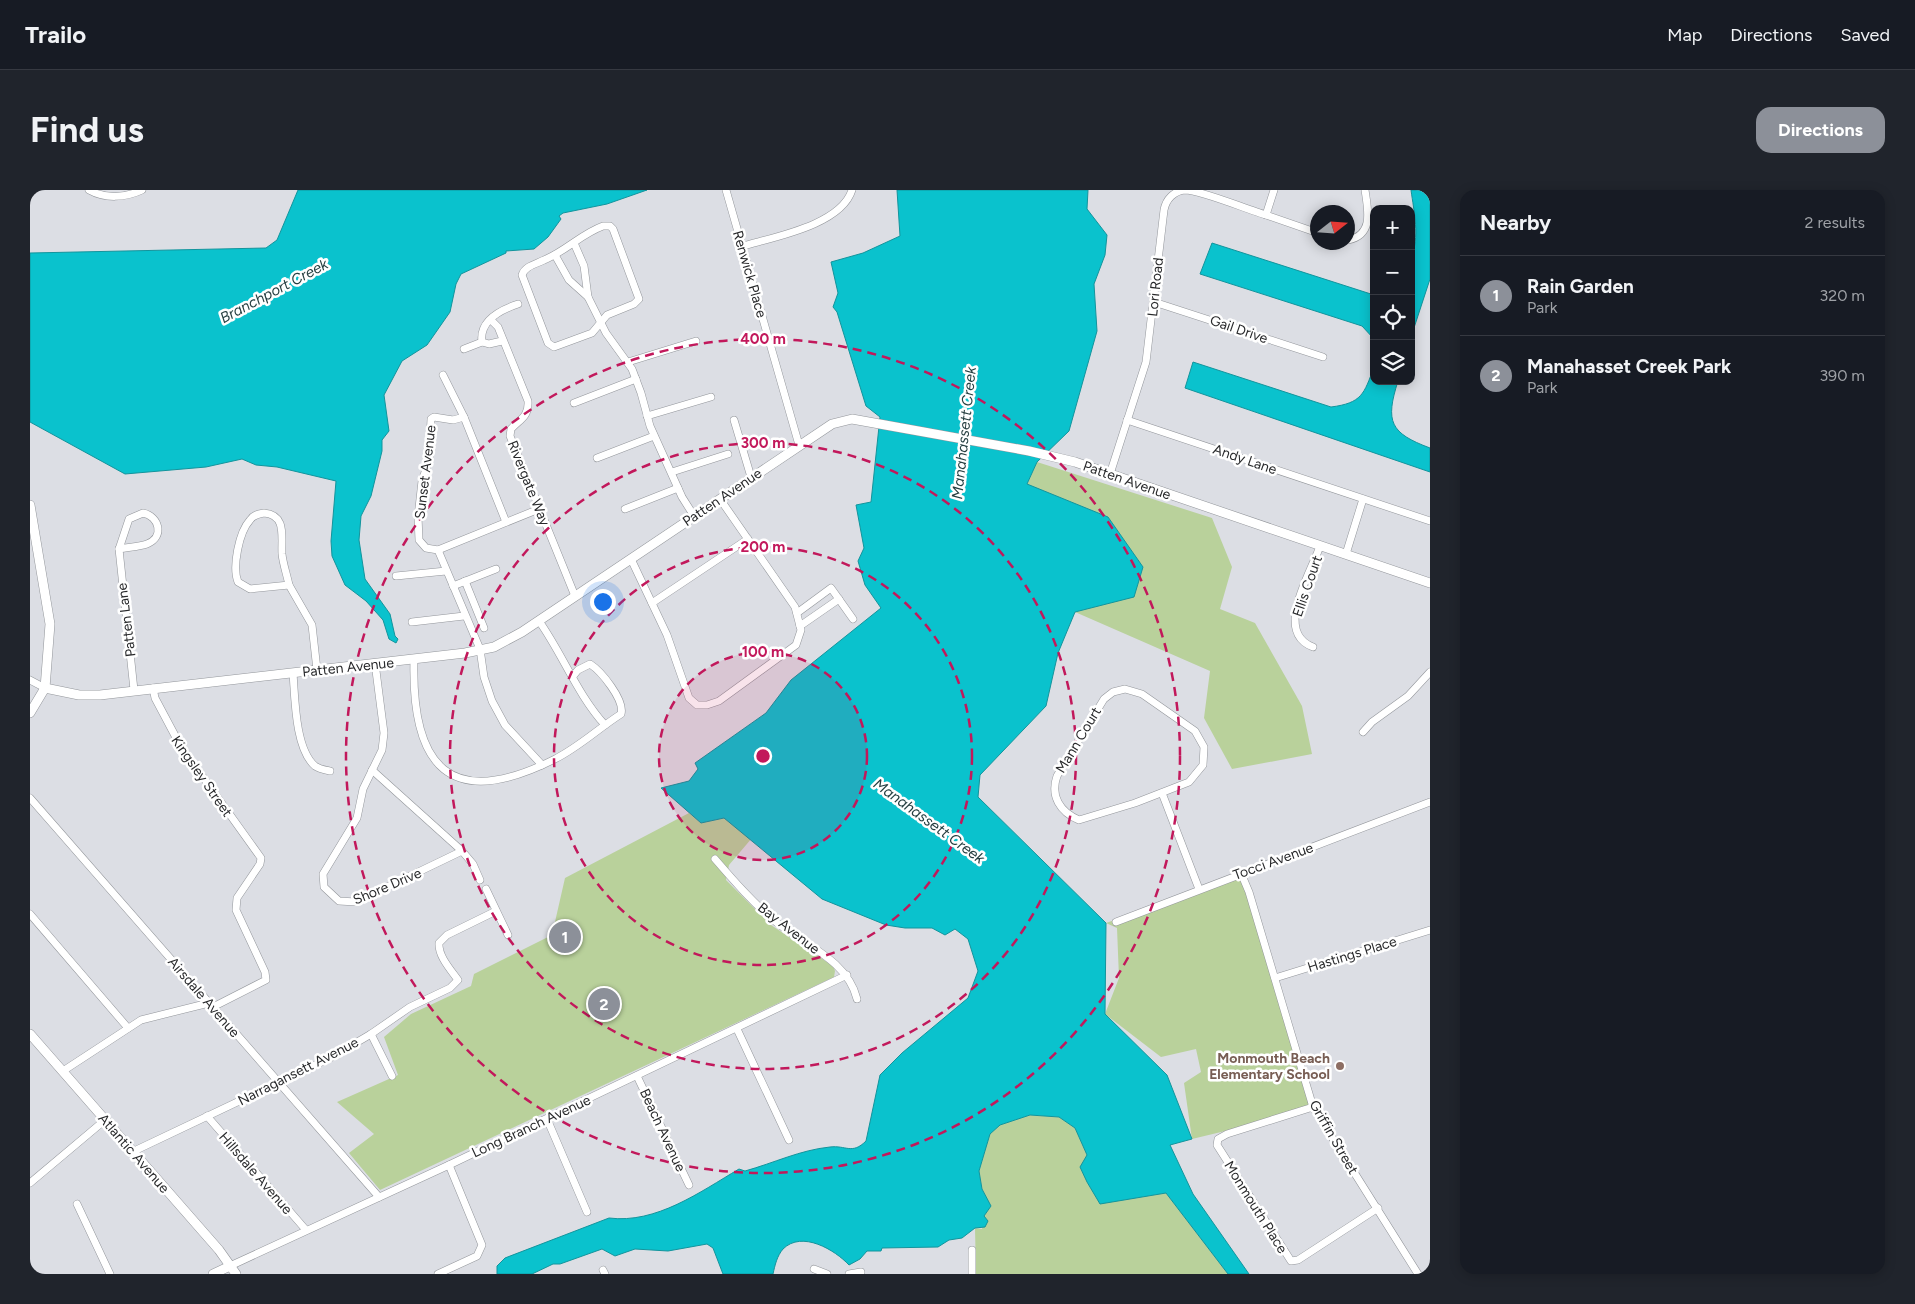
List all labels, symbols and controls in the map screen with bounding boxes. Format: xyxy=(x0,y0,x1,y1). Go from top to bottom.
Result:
text: Trailo xyxy=(25,20,86,49)
text: Map xyxy=(1667,24,1702,46)
text: Directions xyxy=(1730,24,1812,46)
text: Saved xyxy=(1840,24,1890,46)
button: Directions xyxy=(1756,107,1885,153)
text: Find us xyxy=(30,109,144,151)
north arrow xyxy=(1310,205,1355,250)
map controls xyxy=(1370,205,1415,385)
button: + xyxy=(1370,205,1415,250)
text: Nearby xyxy=(1480,210,1551,235)
text: 2 results xyxy=(1805,213,1865,232)
street label: Renwick Place xyxy=(729,229,770,320)
button: − xyxy=(1370,250,1415,295)
water label: Branchport Creek xyxy=(217,255,332,327)
street label: Lori Road xyxy=(1144,257,1167,317)
text: Rain Garden xyxy=(1527,275,1634,298)
text: 1 xyxy=(1493,286,1499,305)
text: 320 m xyxy=(1820,286,1865,305)
button: locate xyxy=(1370,295,1415,340)
text: Park xyxy=(1527,298,1557,317)
street label: Gail Drive xyxy=(1208,312,1270,347)
text: 400 m xyxy=(740,330,786,348)
button: layers xyxy=(1370,340,1415,385)
text: Manahasset Creek Park xyxy=(1527,355,1731,378)
water label: Manahassett Creek xyxy=(948,365,980,500)
text: 2 xyxy=(1491,366,1501,385)
text: 390 m xyxy=(1819,366,1865,385)
text: Park xyxy=(1527,378,1557,397)
street label: Sunset Avenue xyxy=(411,424,440,520)
text: 300 m xyxy=(741,434,785,452)
street label: Rivergate Way xyxy=(504,438,554,529)
street label: Andy Lane xyxy=(1211,441,1279,478)
street label: Patten Avenue xyxy=(1081,457,1173,504)
street label: Patten Avenue xyxy=(679,464,765,530)
text: 200 m xyxy=(741,538,785,556)
street label: Ellis Court xyxy=(1289,553,1326,619)
street label: Patten Lane xyxy=(113,582,139,658)
your location xyxy=(590,589,616,615)
text: 100 m xyxy=(742,643,784,661)
street label: Patten Avenue xyxy=(301,654,395,681)
street label: Mann Court xyxy=(1052,704,1105,776)
street label: Kingsley Street xyxy=(167,733,236,820)
centre of rings xyxy=(754,747,772,765)
water label: Manahassett Creek xyxy=(870,775,989,868)
street label: Tocci Avenue xyxy=(1231,839,1316,884)
street label: Shore Drive xyxy=(350,864,424,908)
street label: Bay Avenue xyxy=(754,899,823,958)
pin: 1 xyxy=(549,918,581,956)
street label: Hastings Place xyxy=(1306,933,1399,976)
street label: Airsdale Avenue xyxy=(164,954,243,1041)
pin: 2 xyxy=(588,985,620,1023)
street label: Narragansett Avenue xyxy=(235,1033,362,1109)
place label: Monmouth Beach Elementary School xyxy=(1209,1050,1330,1083)
marker: Monmouth Beach Elementary School xyxy=(1334,1060,1346,1072)
street label: Beach Avenue xyxy=(636,1086,689,1175)
street label: Long Branch Avenue xyxy=(469,1091,594,1161)
street label: Griffin Street xyxy=(1306,1097,1362,1177)
street label: Atlantic Avenue xyxy=(94,1110,173,1197)
street label: Hillsdale Avenue xyxy=(215,1129,296,1218)
street label: Monmouth Place xyxy=(1220,1158,1291,1257)

